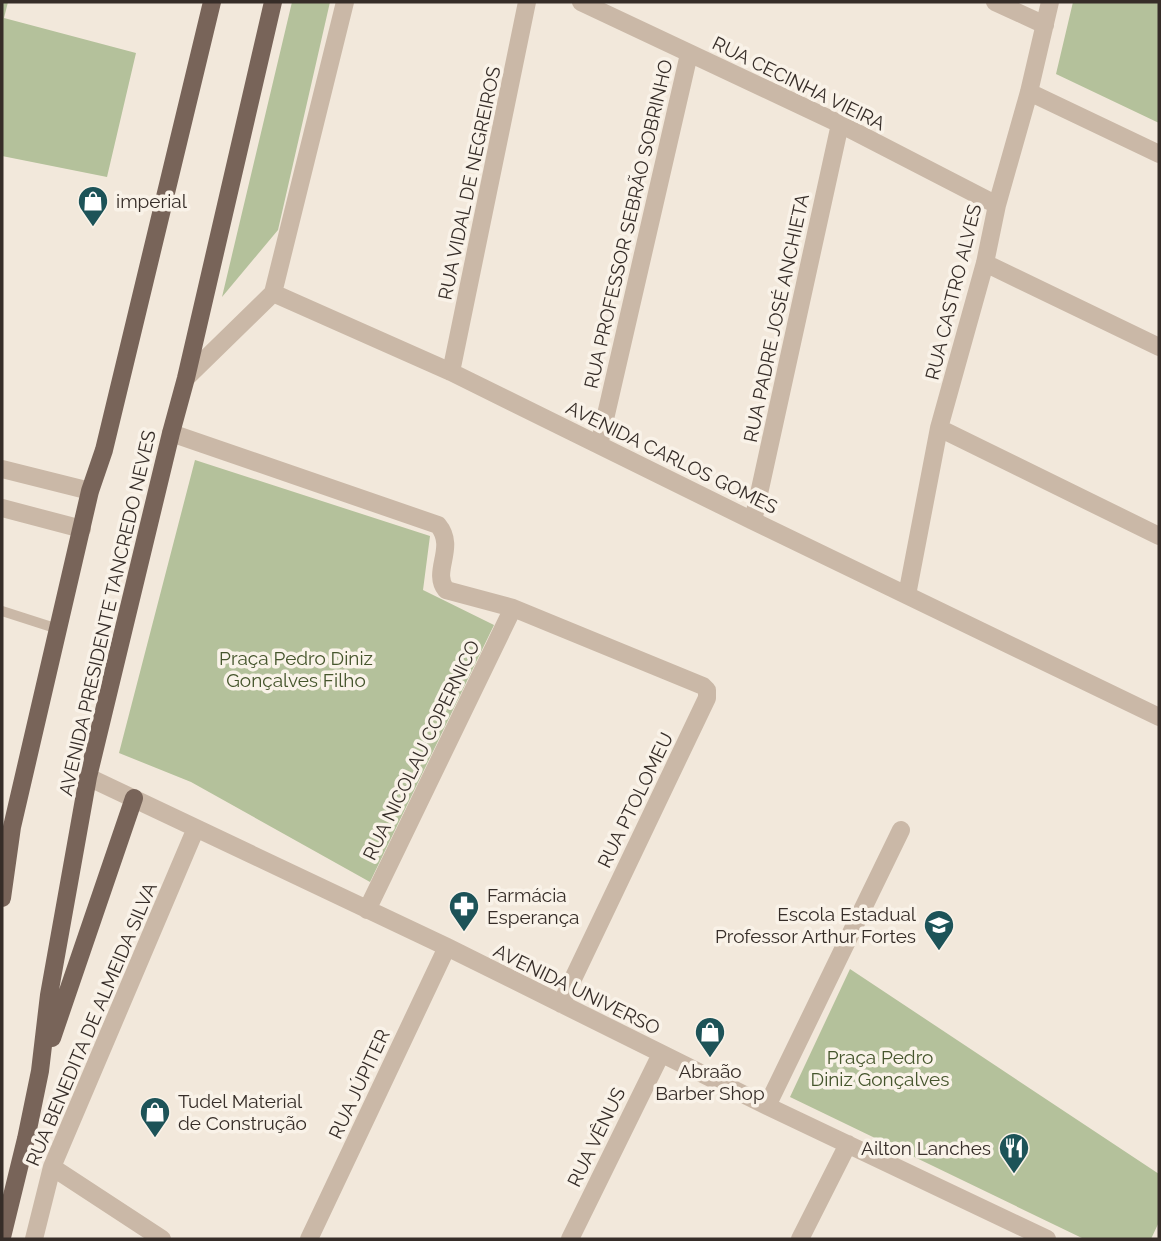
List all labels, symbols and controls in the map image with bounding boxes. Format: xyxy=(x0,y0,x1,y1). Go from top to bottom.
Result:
street label: RUA CECINHA VIEIRA xyxy=(709,32,889,135)
street label: RUA PROFESSOR SEBRÃO SOBRINHO xyxy=(579,57,677,391)
street label: RUA VIDAL DE NEGREIROS xyxy=(433,64,505,302)
shop icon: imperial xyxy=(76,184,110,228)
place label: imperial xyxy=(116,190,188,212)
street label: RUA PADRE JOSÉ ANCHIETA xyxy=(739,191,813,444)
street label: RUA CASTRO ALVES xyxy=(920,202,986,382)
street label: AVENIDA CARLOS GOMES xyxy=(563,396,781,518)
street label: AVENIDA PRESIDENTE TANCREDO NEVES xyxy=(54,428,160,798)
street label: RUA NICOLAU COPERNICO xyxy=(358,636,484,864)
park label: Praça Pedro Diniz Gonçalves Filho xyxy=(219,647,373,691)
street label: RUA PTOLOMEU xyxy=(593,729,677,871)
street label: RUA BENEDITA DE ALMEIDA SILVA xyxy=(21,879,161,1169)
place label: Farmácia Esperança xyxy=(487,884,579,928)
pharmacy icon: Farmácia Esperança xyxy=(447,889,481,933)
place label: Escola Estadual Professor Arthur Fortes xyxy=(715,903,917,947)
school or university icon: Escola Estadual Professor Arthur Fortes xyxy=(922,908,956,952)
street label: AVENIDA UNIVERSO xyxy=(490,939,664,1039)
shop icon: Abraão Barber Shop xyxy=(693,1015,727,1059)
street label: RUA JÚPITER xyxy=(324,1026,394,1142)
park label: Praça Pedro Diniz Gonçalves xyxy=(811,1046,949,1090)
place label: Abraão Barber Shop xyxy=(655,1060,765,1104)
street label: RUA VÊNUS xyxy=(563,1084,629,1190)
place label: Tudel Material de Construção xyxy=(178,1090,307,1134)
shop icon: Tudel Material de Construção xyxy=(138,1095,172,1139)
restaurant icon: Ailton Lanches xyxy=(997,1131,1031,1175)
place label: Ailton Lanches xyxy=(861,1137,991,1159)

